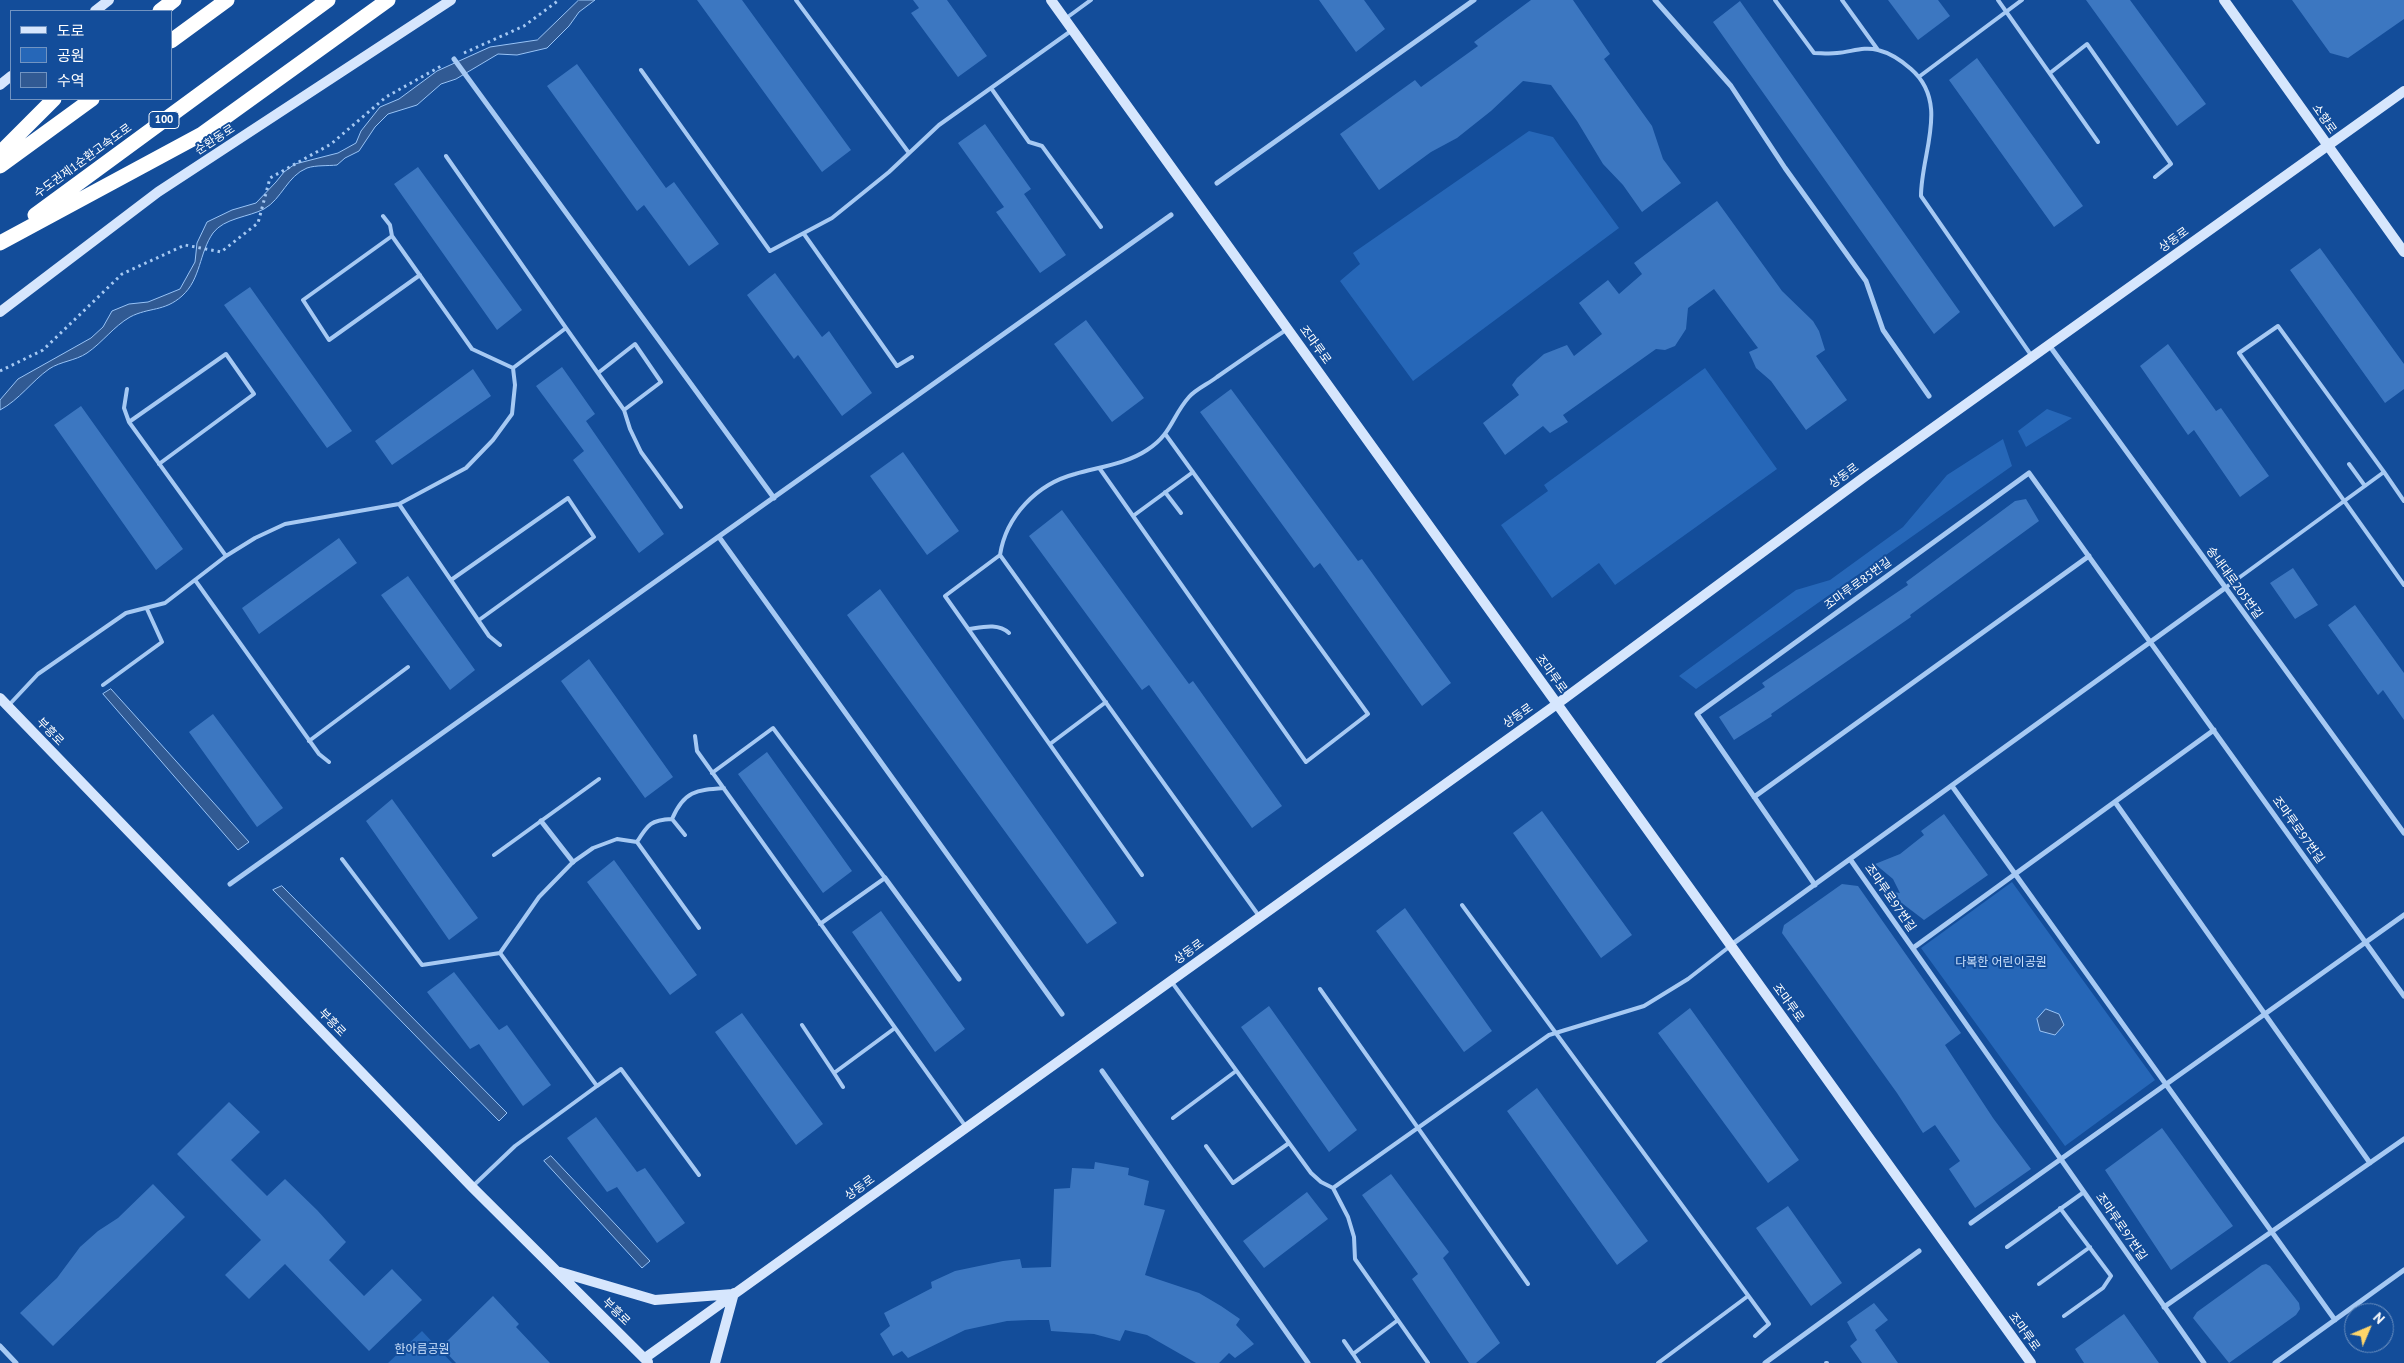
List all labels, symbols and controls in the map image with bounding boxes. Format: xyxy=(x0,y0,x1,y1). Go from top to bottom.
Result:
legend xyxy=(10,10,172,100)
text: 도로 xyxy=(57,21,85,40)
text: 공원 xyxy=(57,46,85,65)
text: 수역 xyxy=(57,71,85,90)
street label: 소향로 xyxy=(2309,101,2339,137)
road number: 100 xyxy=(149,112,179,128)
street label: 수도권제1순환고속도로 xyxy=(31,121,135,201)
street label: 순환동로 xyxy=(193,122,237,158)
street label: 상동로 xyxy=(2156,224,2192,256)
street label: 조마루로 xyxy=(1296,323,1334,367)
street label: 상동로 xyxy=(1826,460,1862,492)
street label: 송내대로205번길 xyxy=(2203,544,2265,622)
street label: 조마루로85번길 xyxy=(1822,555,1894,613)
street label: 조마루로 xyxy=(1532,652,1570,696)
street label: 상동로 xyxy=(1500,701,1536,731)
street label: 부흥로 xyxy=(33,715,67,749)
street label: 조마루로97번길 xyxy=(2269,794,2327,866)
street label: 조마루로97번길 xyxy=(1861,861,1919,935)
street label: 상동로 xyxy=(1171,936,1207,968)
park label: 다복한 어린이공원 xyxy=(1955,956,2047,970)
street label: 조마루로 xyxy=(1769,981,1807,1025)
street label: 부흥로 xyxy=(315,1006,349,1040)
street label: 상동로 xyxy=(842,1172,878,1204)
street label: 조마루로97번길 xyxy=(2092,1190,2150,1264)
street label: 부흥로 xyxy=(599,1295,633,1329)
north arrow xyxy=(2344,1303,2394,1353)
text: N xyxy=(2369,1308,2389,1328)
street label: 조마루로 xyxy=(2005,1310,2043,1354)
park label: 한아름공원 xyxy=(394,1343,450,1357)

